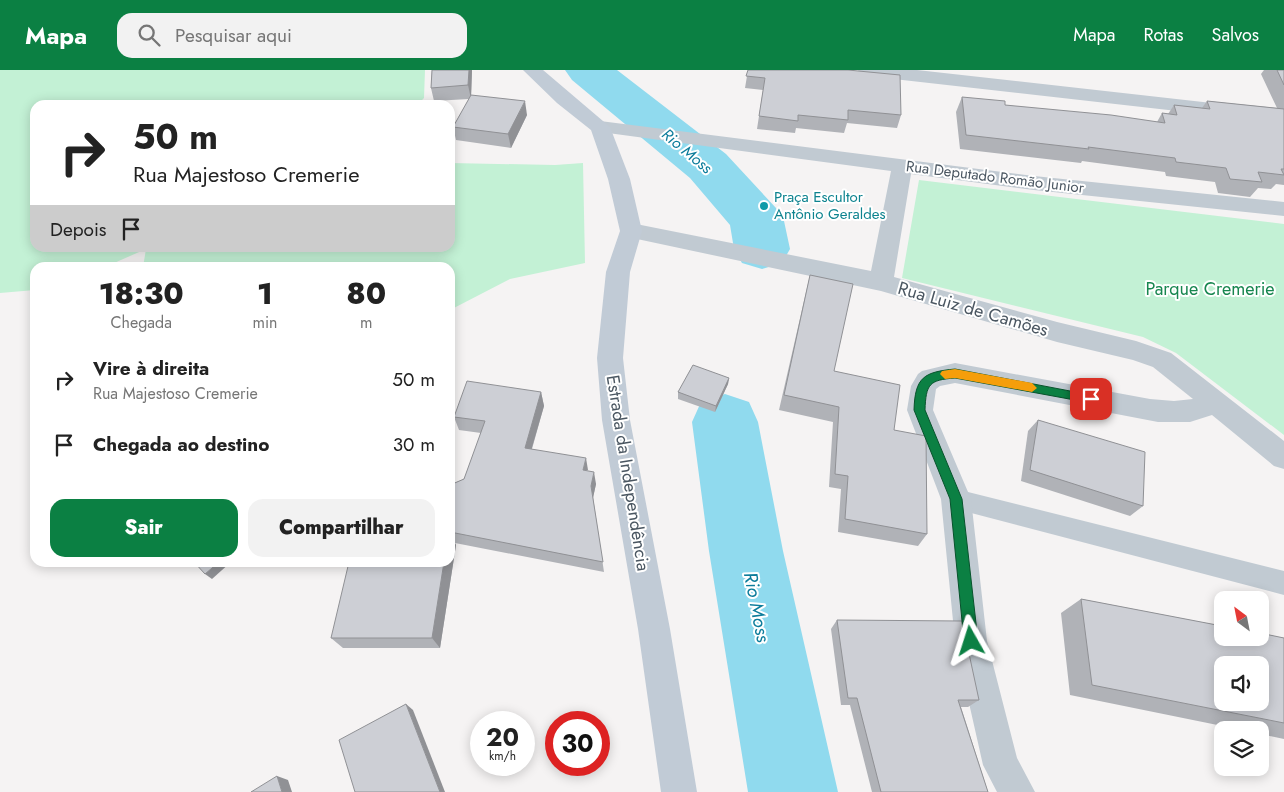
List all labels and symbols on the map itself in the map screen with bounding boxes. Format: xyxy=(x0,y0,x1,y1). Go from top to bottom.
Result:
water label: Rio Moss xyxy=(657,123,718,179)
street label: Rua Deputado Romão Junior xyxy=(905,155,1086,199)
place label: Praça Escultor Antônio Geraldes xyxy=(774,186,886,225)
marker: Praça Escultor Antônio Geraldes xyxy=(758,200,770,212)
street label: Rua Luiz de Camões xyxy=(895,275,1051,343)
park label: Parque Cremerie xyxy=(1145,276,1275,302)
street label: Estrada da Independência xyxy=(600,373,656,573)
pin xyxy=(1070,378,1112,420)
water label: Rio Moss xyxy=(737,570,777,645)
north arrow xyxy=(1214,591,1269,646)
position arrow xyxy=(944,614,996,666)
speed limit sign: 30 xyxy=(545,711,610,776)

